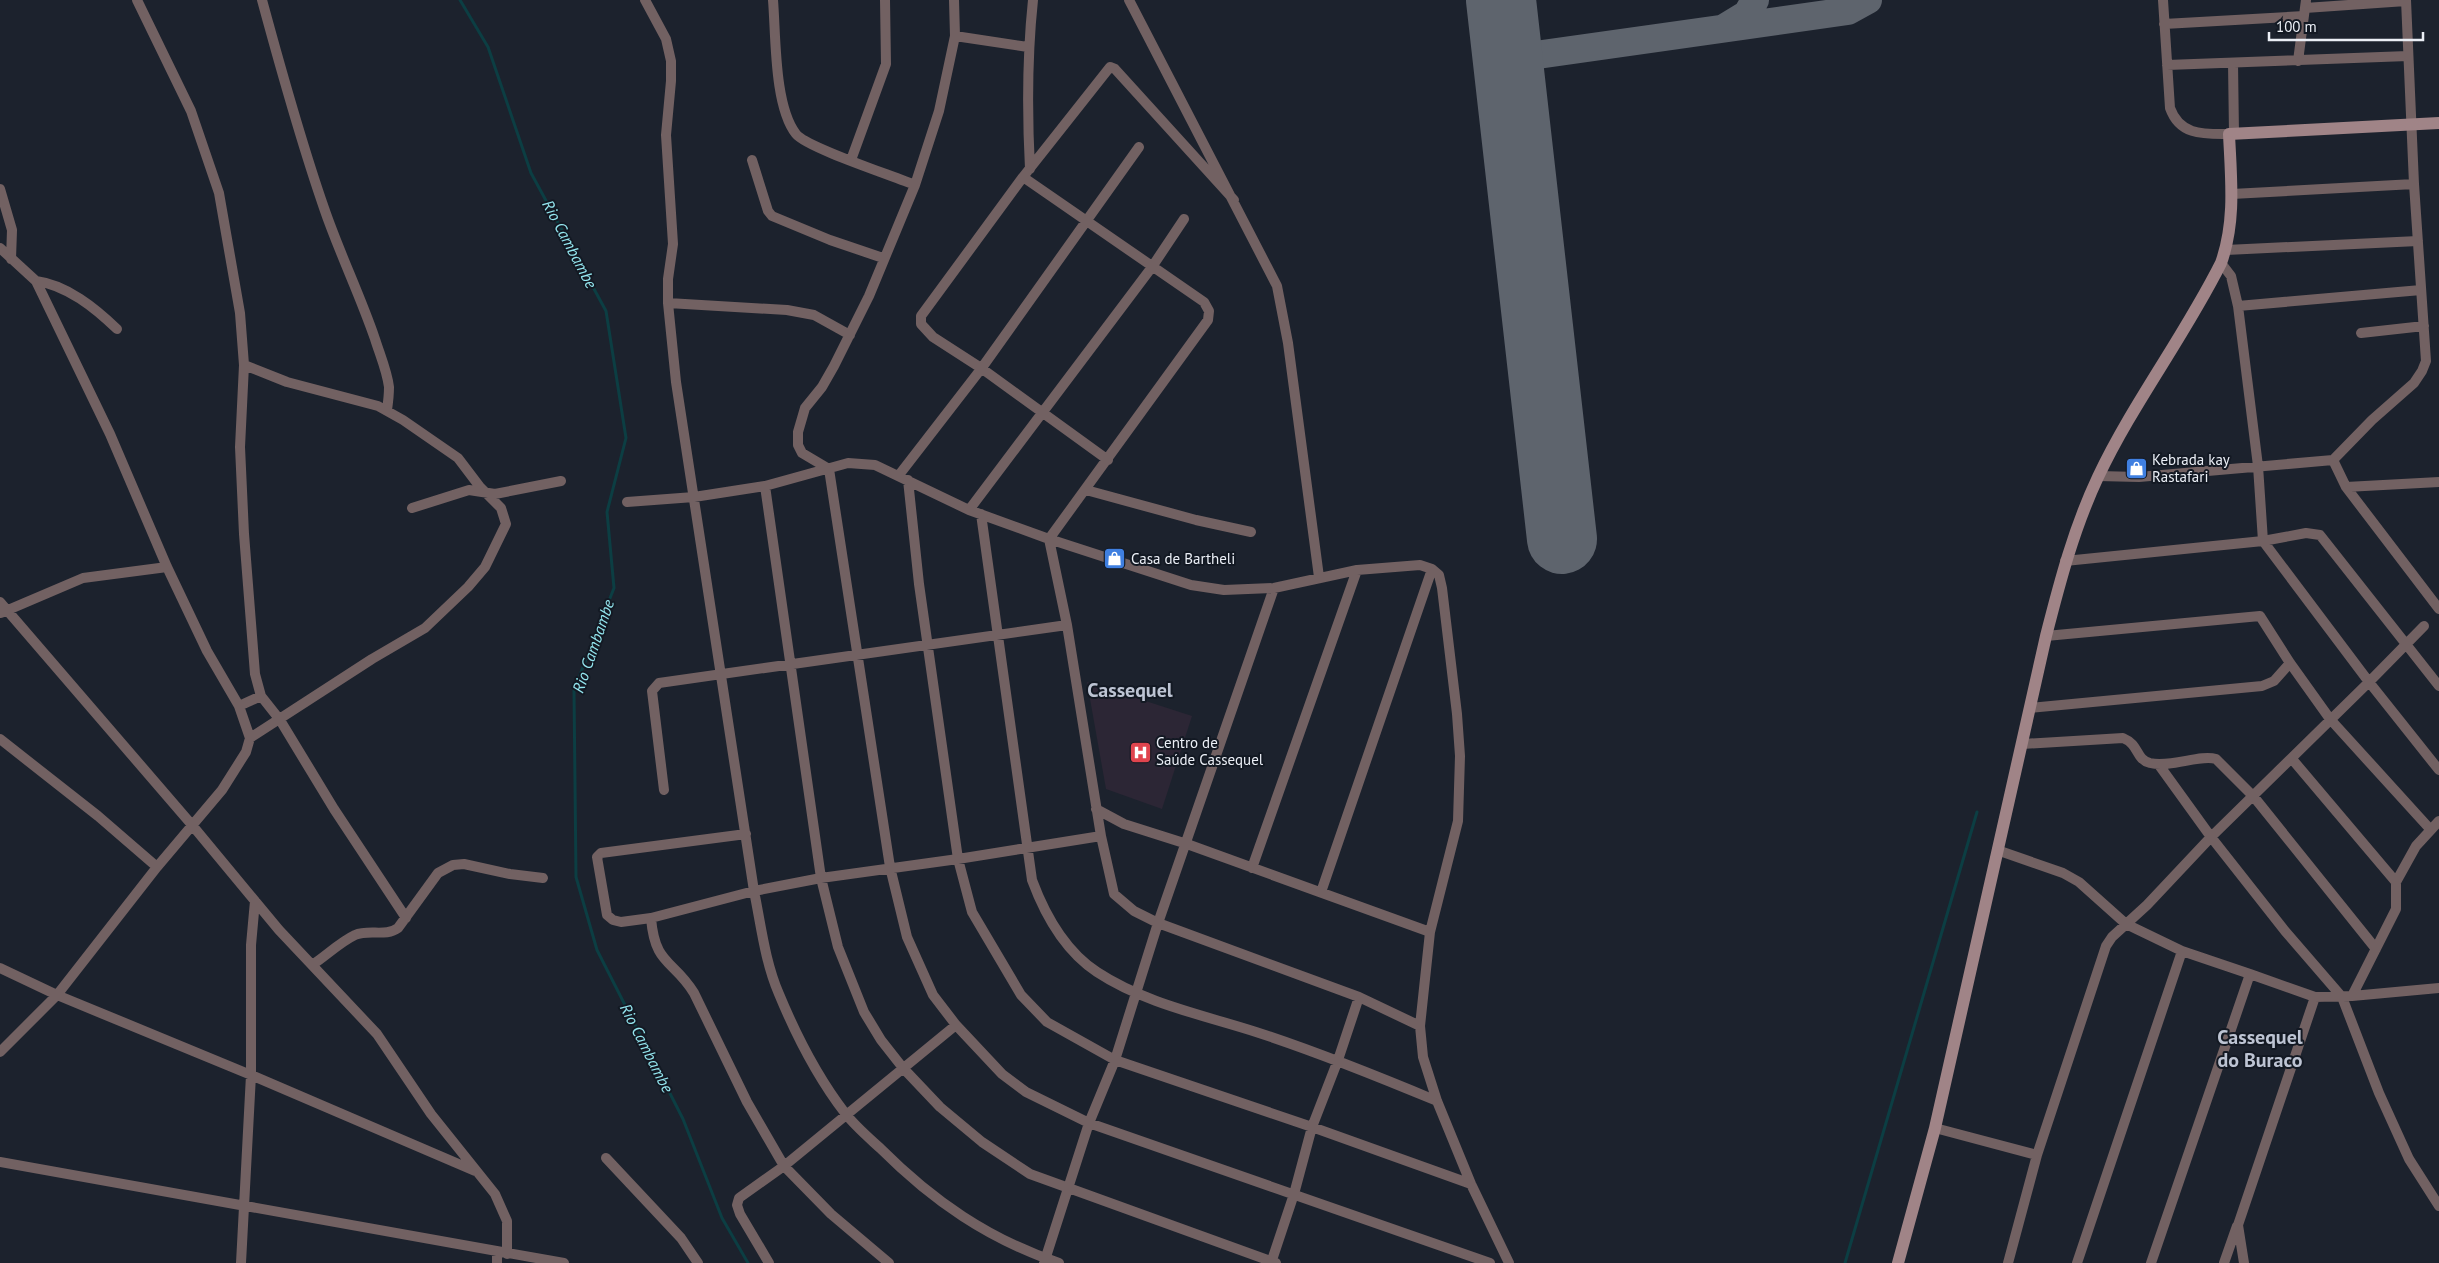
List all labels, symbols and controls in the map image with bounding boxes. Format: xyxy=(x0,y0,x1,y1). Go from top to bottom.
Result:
scale bar xyxy=(2269,10,2423,42)
text: 100 m xyxy=(2276,17,2317,36)
water label: Rio Cambambe xyxy=(538,196,602,292)
place label: Kebrada kay Rastafari xyxy=(2152,450,2230,486)
shop icon: Kebrada kay Rastafari xyxy=(2124,457,2148,481)
shop icon: Casa de Bartheli xyxy=(1103,547,1127,571)
place label: Casa de Bartheli xyxy=(1131,549,1235,568)
water label: Rio Cambambe xyxy=(568,596,618,695)
district label: Cassequel xyxy=(1087,677,1173,703)
place label: Centro de Saúde Cassequel xyxy=(1156,733,1264,769)
hospital icon: Centro de Saúde Cassequel xyxy=(1128,740,1152,764)
water label: Rio Cambambe xyxy=(616,1000,678,1096)
district label: Cassequel do Buraco xyxy=(2217,1024,2303,1073)

